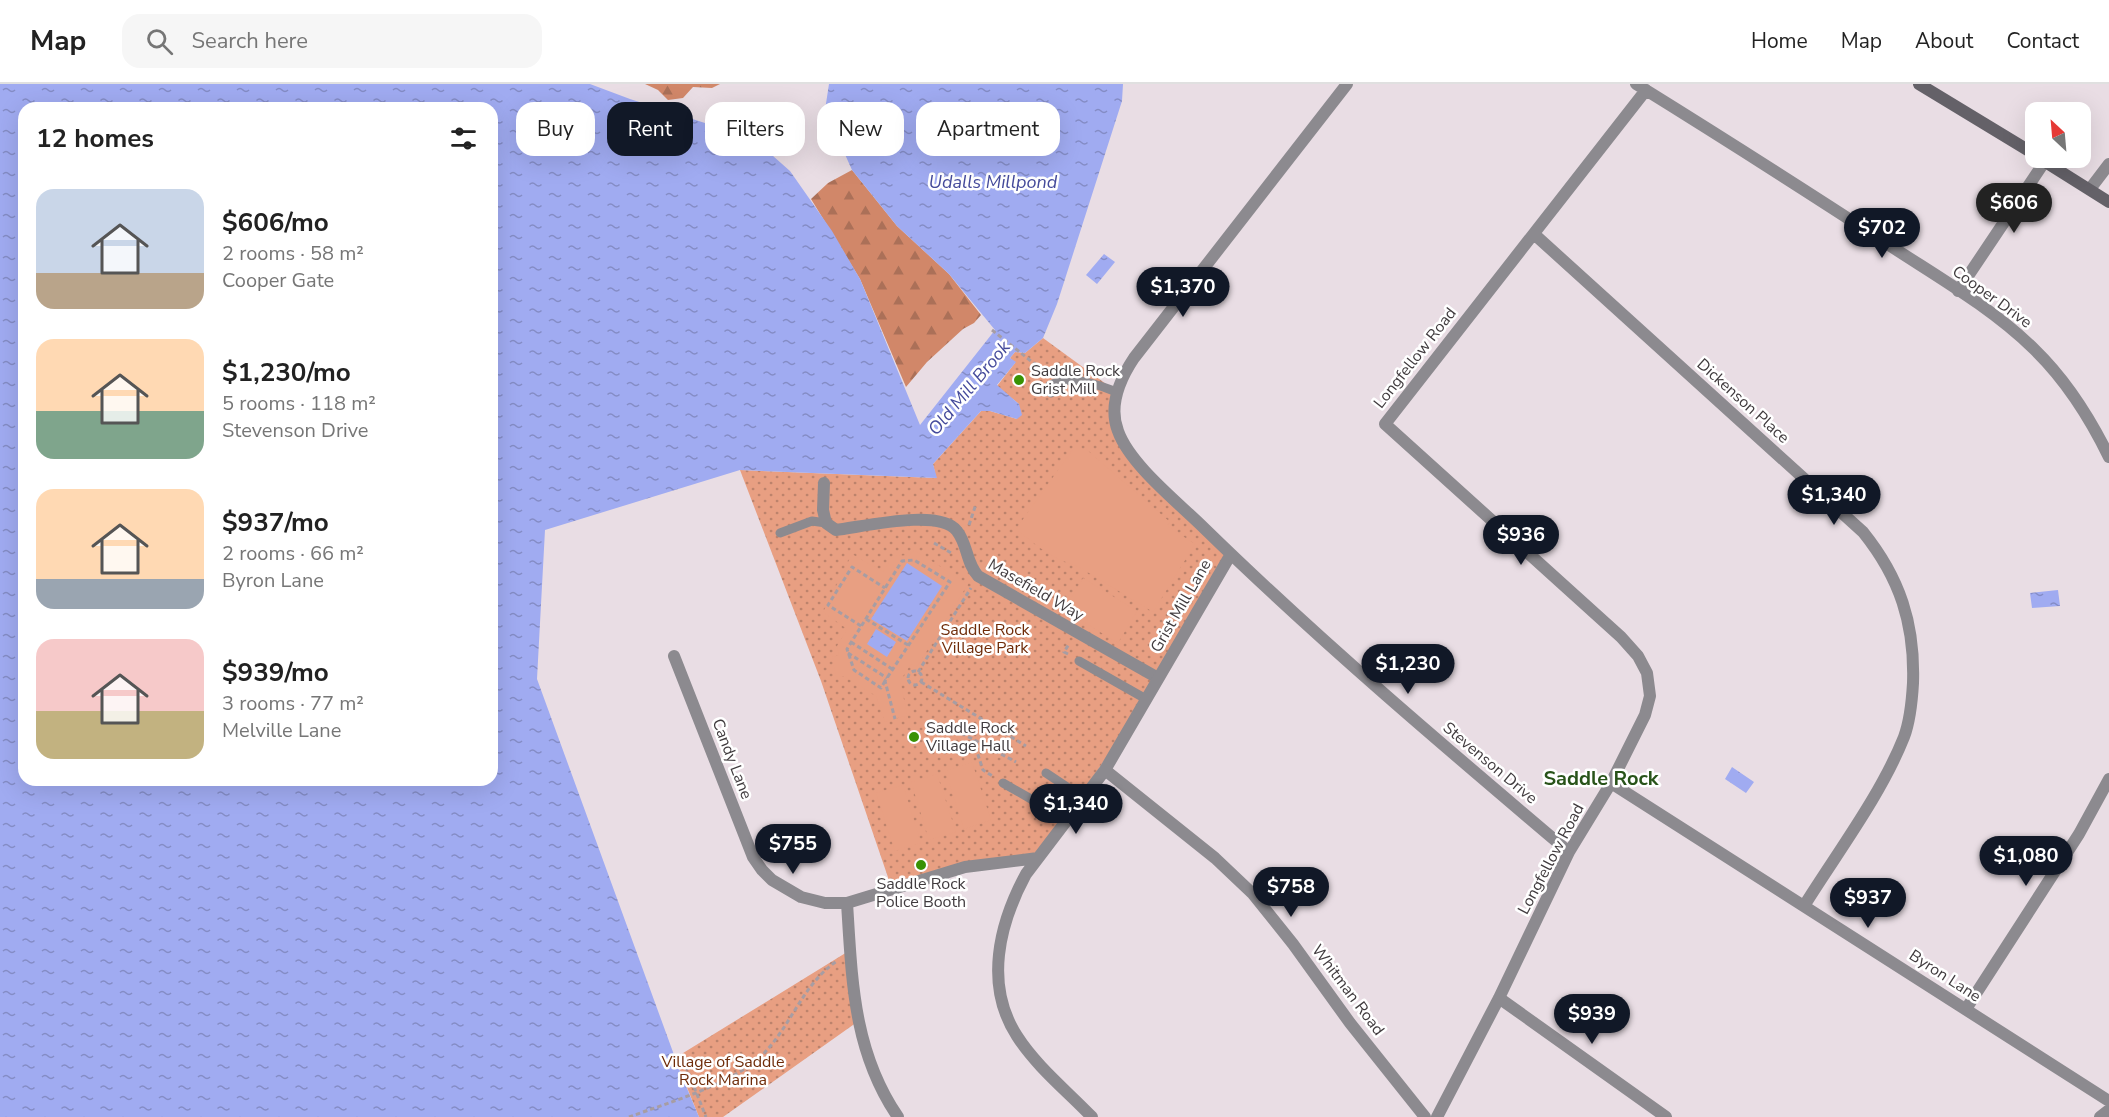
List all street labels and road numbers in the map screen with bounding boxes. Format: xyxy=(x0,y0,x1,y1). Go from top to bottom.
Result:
street label: Cooper Drive xyxy=(1948,261,2036,333)
street label: Longfellow Road xyxy=(1369,303,1461,413)
street label: Dickenson Place xyxy=(1692,354,1794,448)
street label: Masefield Way xyxy=(984,554,1089,627)
street label: Grist Mill Lane xyxy=(1145,555,1217,657)
street label: Candy Lane xyxy=(707,716,757,802)
street label: Stevenson Drive xyxy=(1438,717,1542,809)
street label: Longfellow Road xyxy=(1513,800,1589,918)
street label: Whitman Road xyxy=(1307,940,1389,1040)
street label: Byron Lane xyxy=(1905,945,1985,1007)

